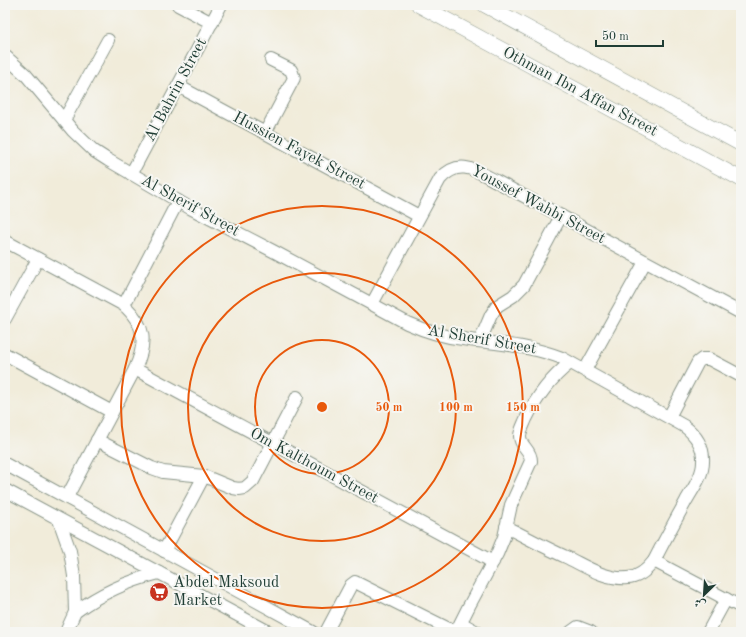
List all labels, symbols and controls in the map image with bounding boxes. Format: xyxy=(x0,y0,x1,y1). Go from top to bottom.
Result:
scale bar xyxy=(596,22,663,48)
text: 50 m xyxy=(602,30,629,43)
street label: Al Bahrin Street xyxy=(142,35,210,145)
street label: Othman Ibn Affan Street xyxy=(500,44,661,140)
street label: Hussien Fayek Street xyxy=(230,109,368,193)
street label: Youssef Wahbi Street xyxy=(468,163,608,247)
street label: Al Sherif Street xyxy=(138,172,242,240)
street label: Al Sherif Street xyxy=(426,323,538,358)
centre of rings xyxy=(315,400,329,414)
text: 50 m xyxy=(376,401,403,414)
text: 150 m xyxy=(506,401,540,414)
text: 100 m xyxy=(439,402,473,414)
street label: Om Kalthoum Street xyxy=(247,425,381,507)
place label: Abdel Maksoud Market xyxy=(173,575,279,609)
north arrow xyxy=(684,575,724,615)
supermarket icon: Abdel Maksoud Market xyxy=(148,581,170,603)
text: ش xyxy=(693,595,708,610)

